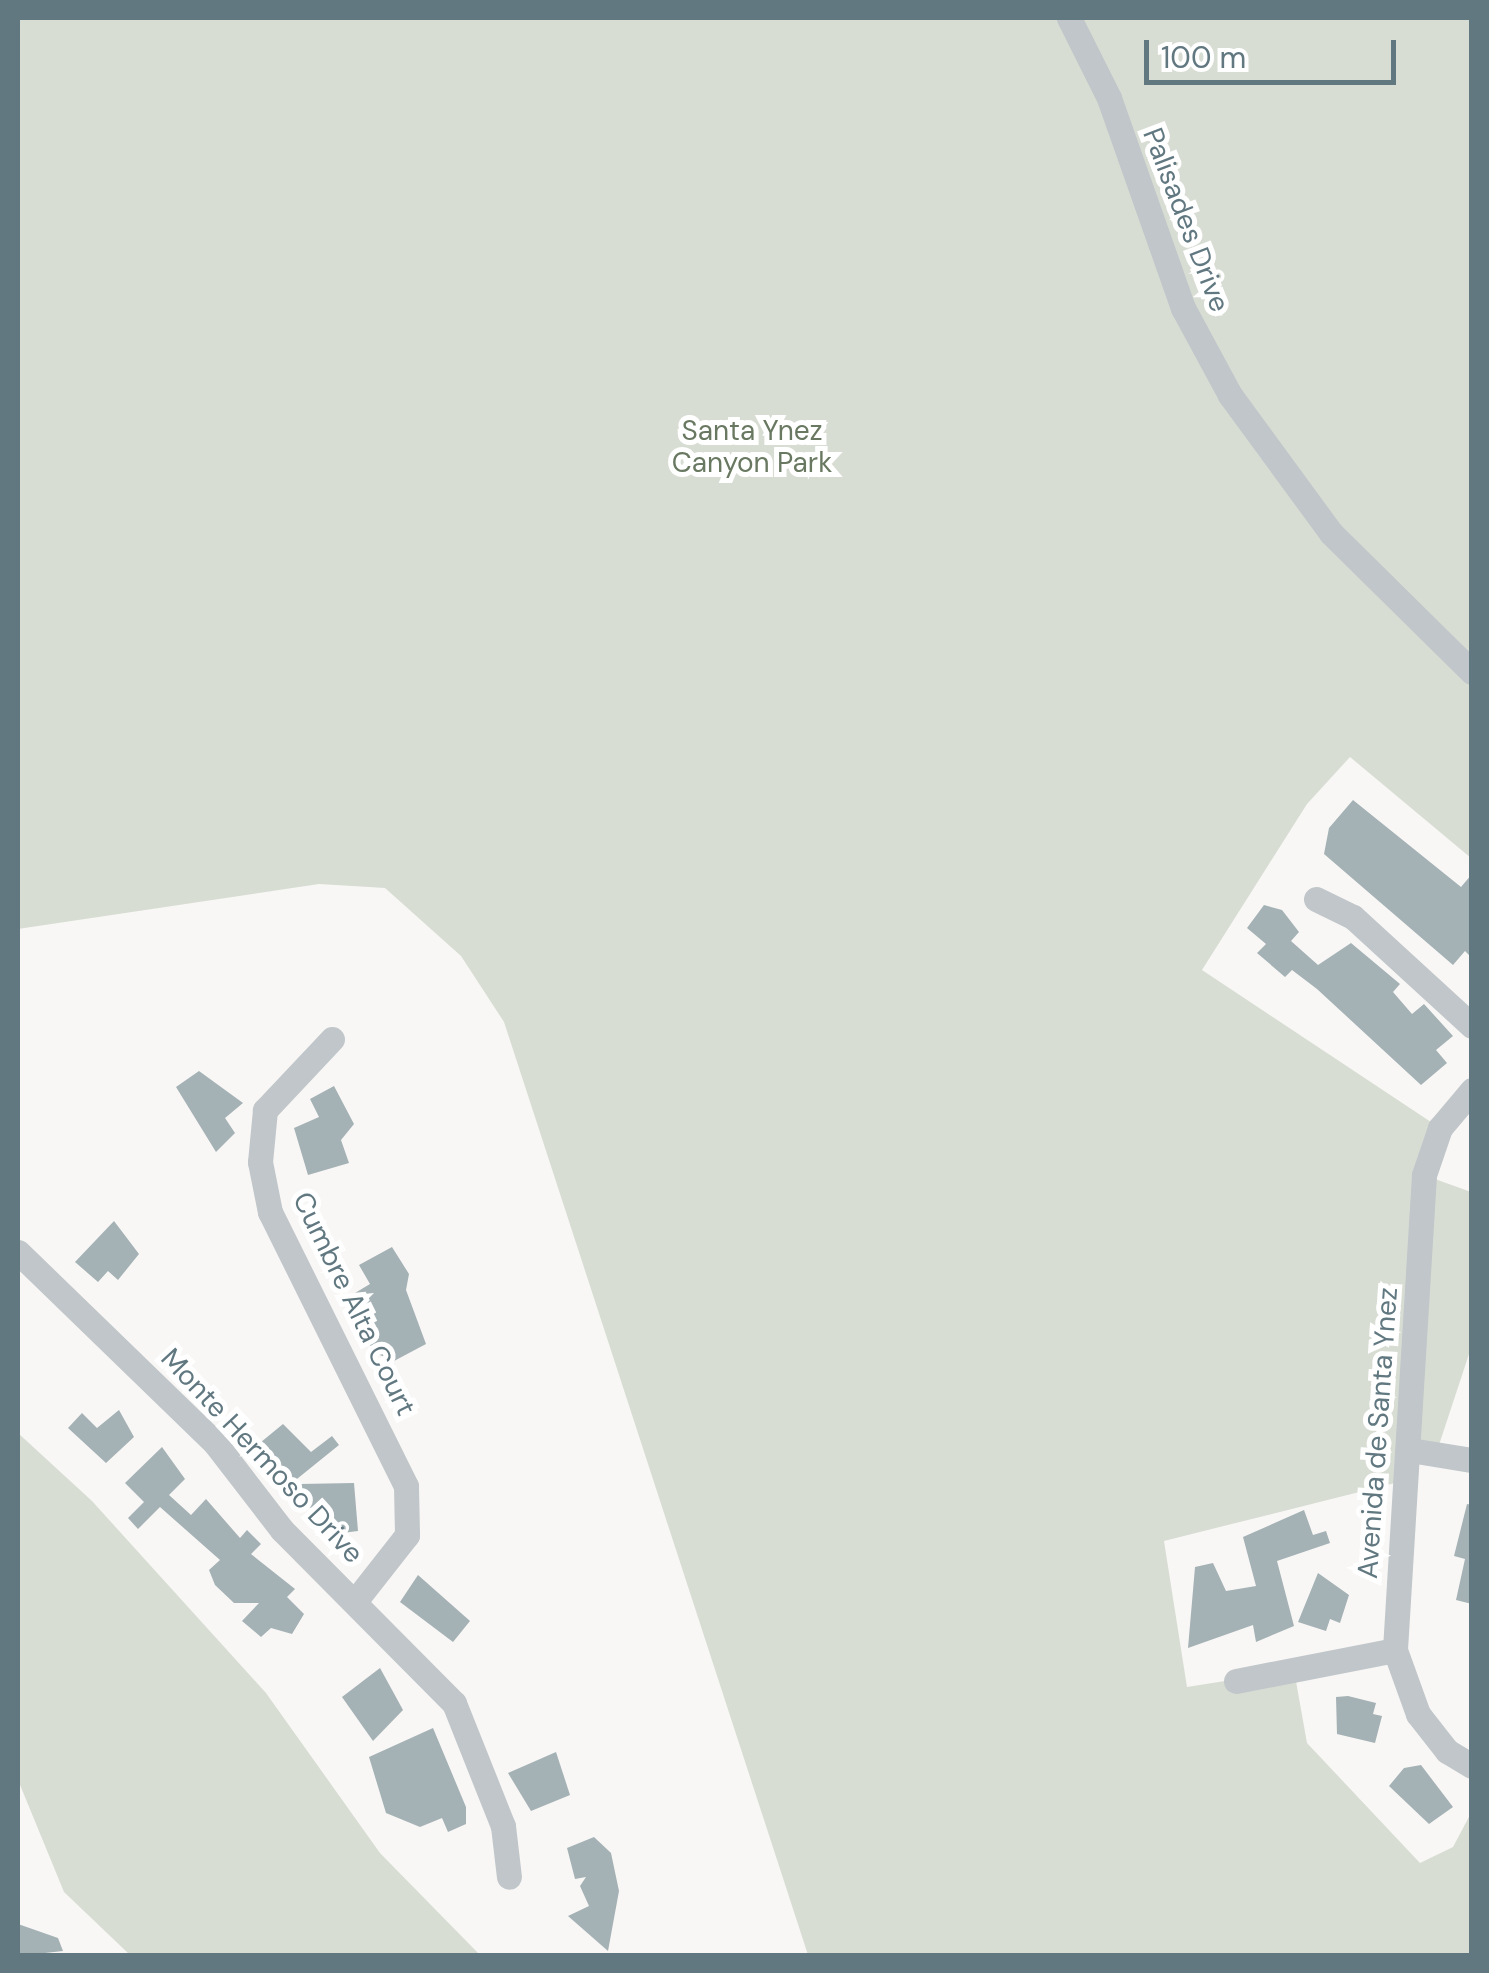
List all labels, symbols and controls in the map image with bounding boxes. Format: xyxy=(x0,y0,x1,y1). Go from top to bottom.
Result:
scale bar xyxy=(1149,20,1402,82)
text: 100 m xyxy=(1161,38,1246,77)
street label: Palisades Drive xyxy=(1135,123,1237,317)
park label: Santa Ynez Canyon Park xyxy=(672,414,832,480)
street label: Cumbre Alta Court xyxy=(285,1187,423,1421)
street label: Avenida de Santa Ynez xyxy=(1351,1286,1405,1580)
street label: Monte Hermoso Drive xyxy=(154,1342,370,1570)

